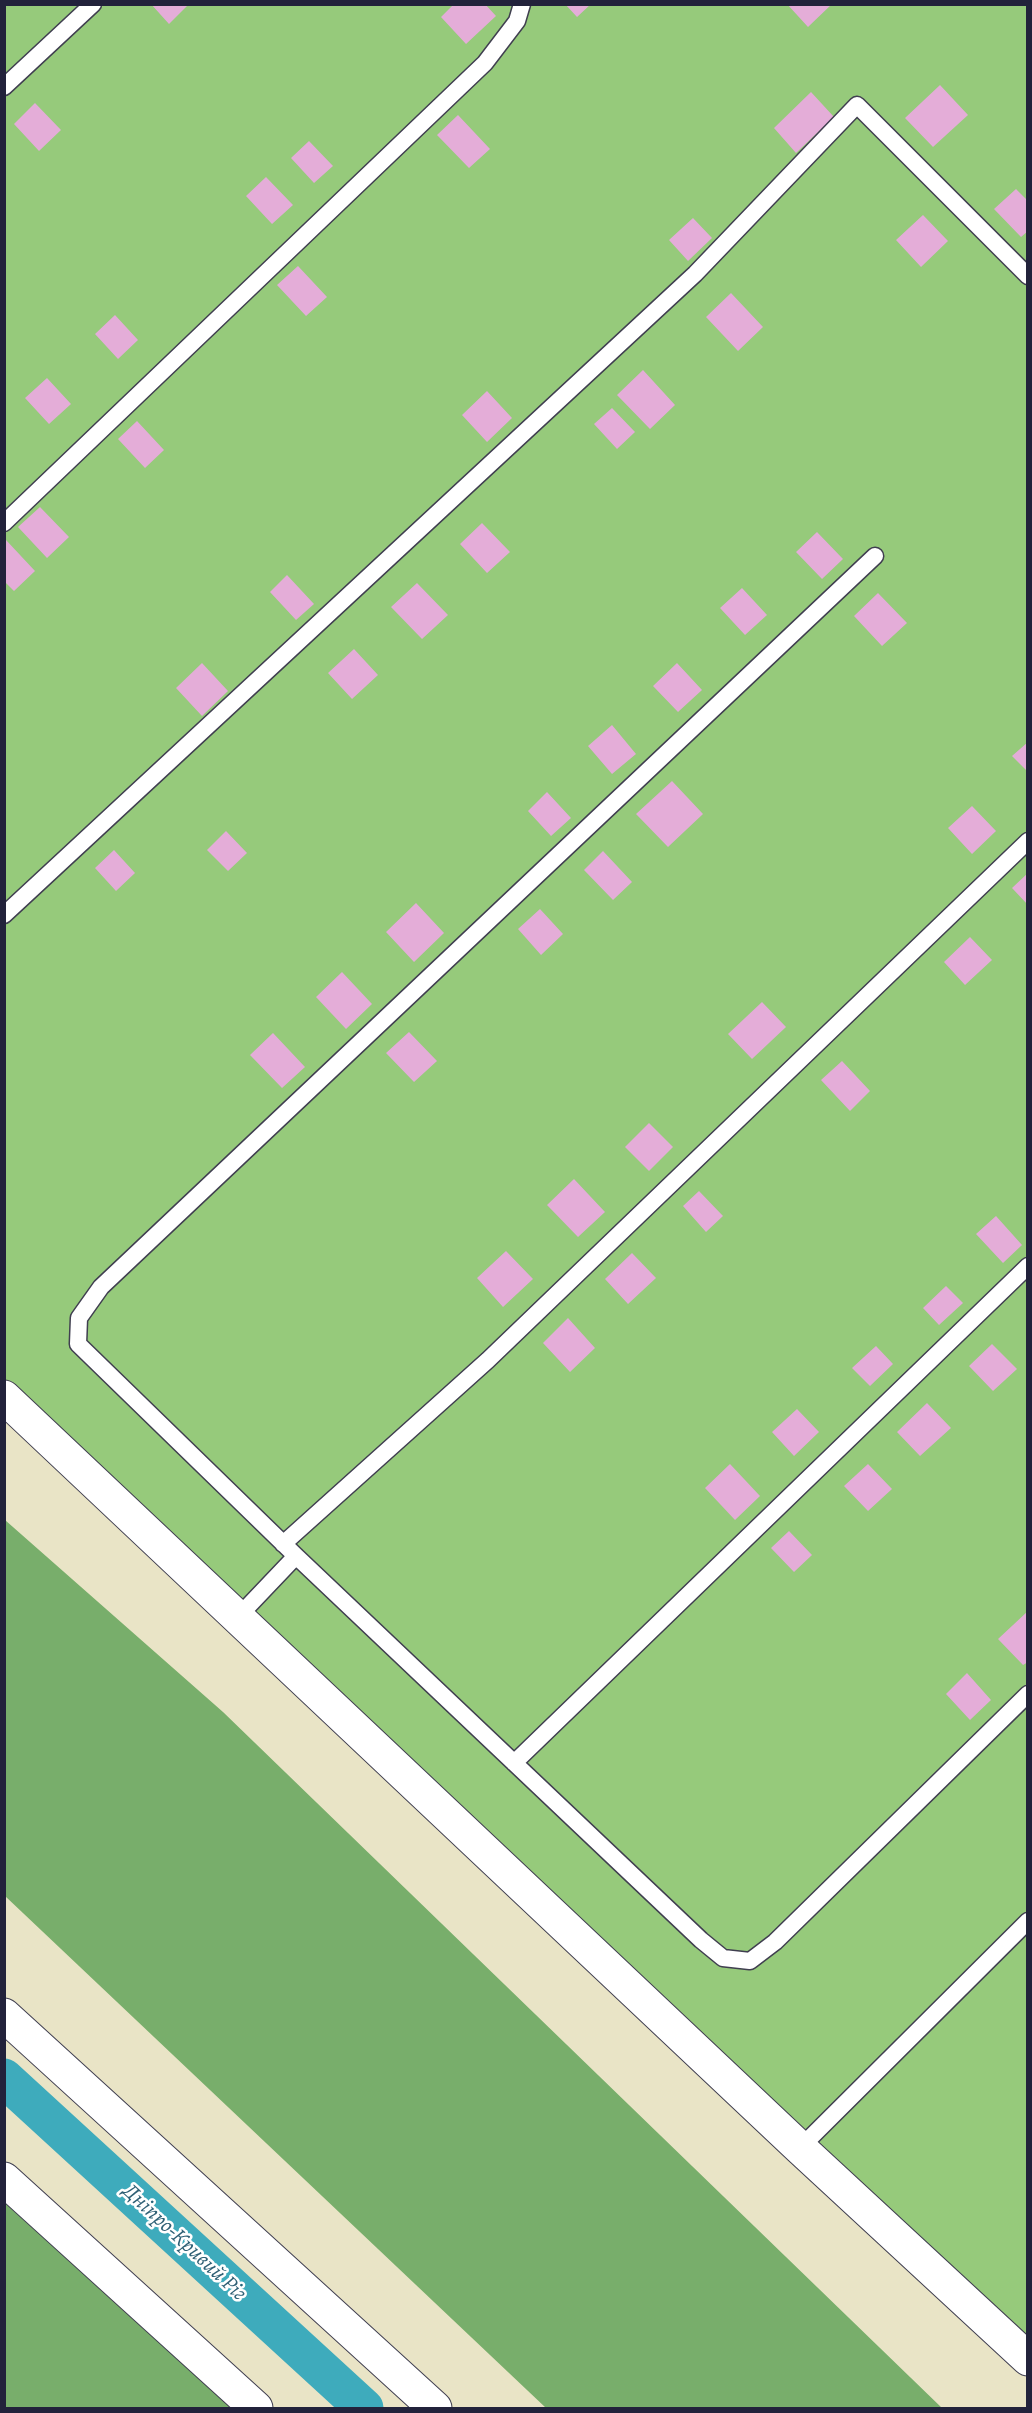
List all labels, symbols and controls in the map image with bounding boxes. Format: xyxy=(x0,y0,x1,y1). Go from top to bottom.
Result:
water label: Дніпро-Кривий Ріг xyxy=(117,2179,251,2307)

